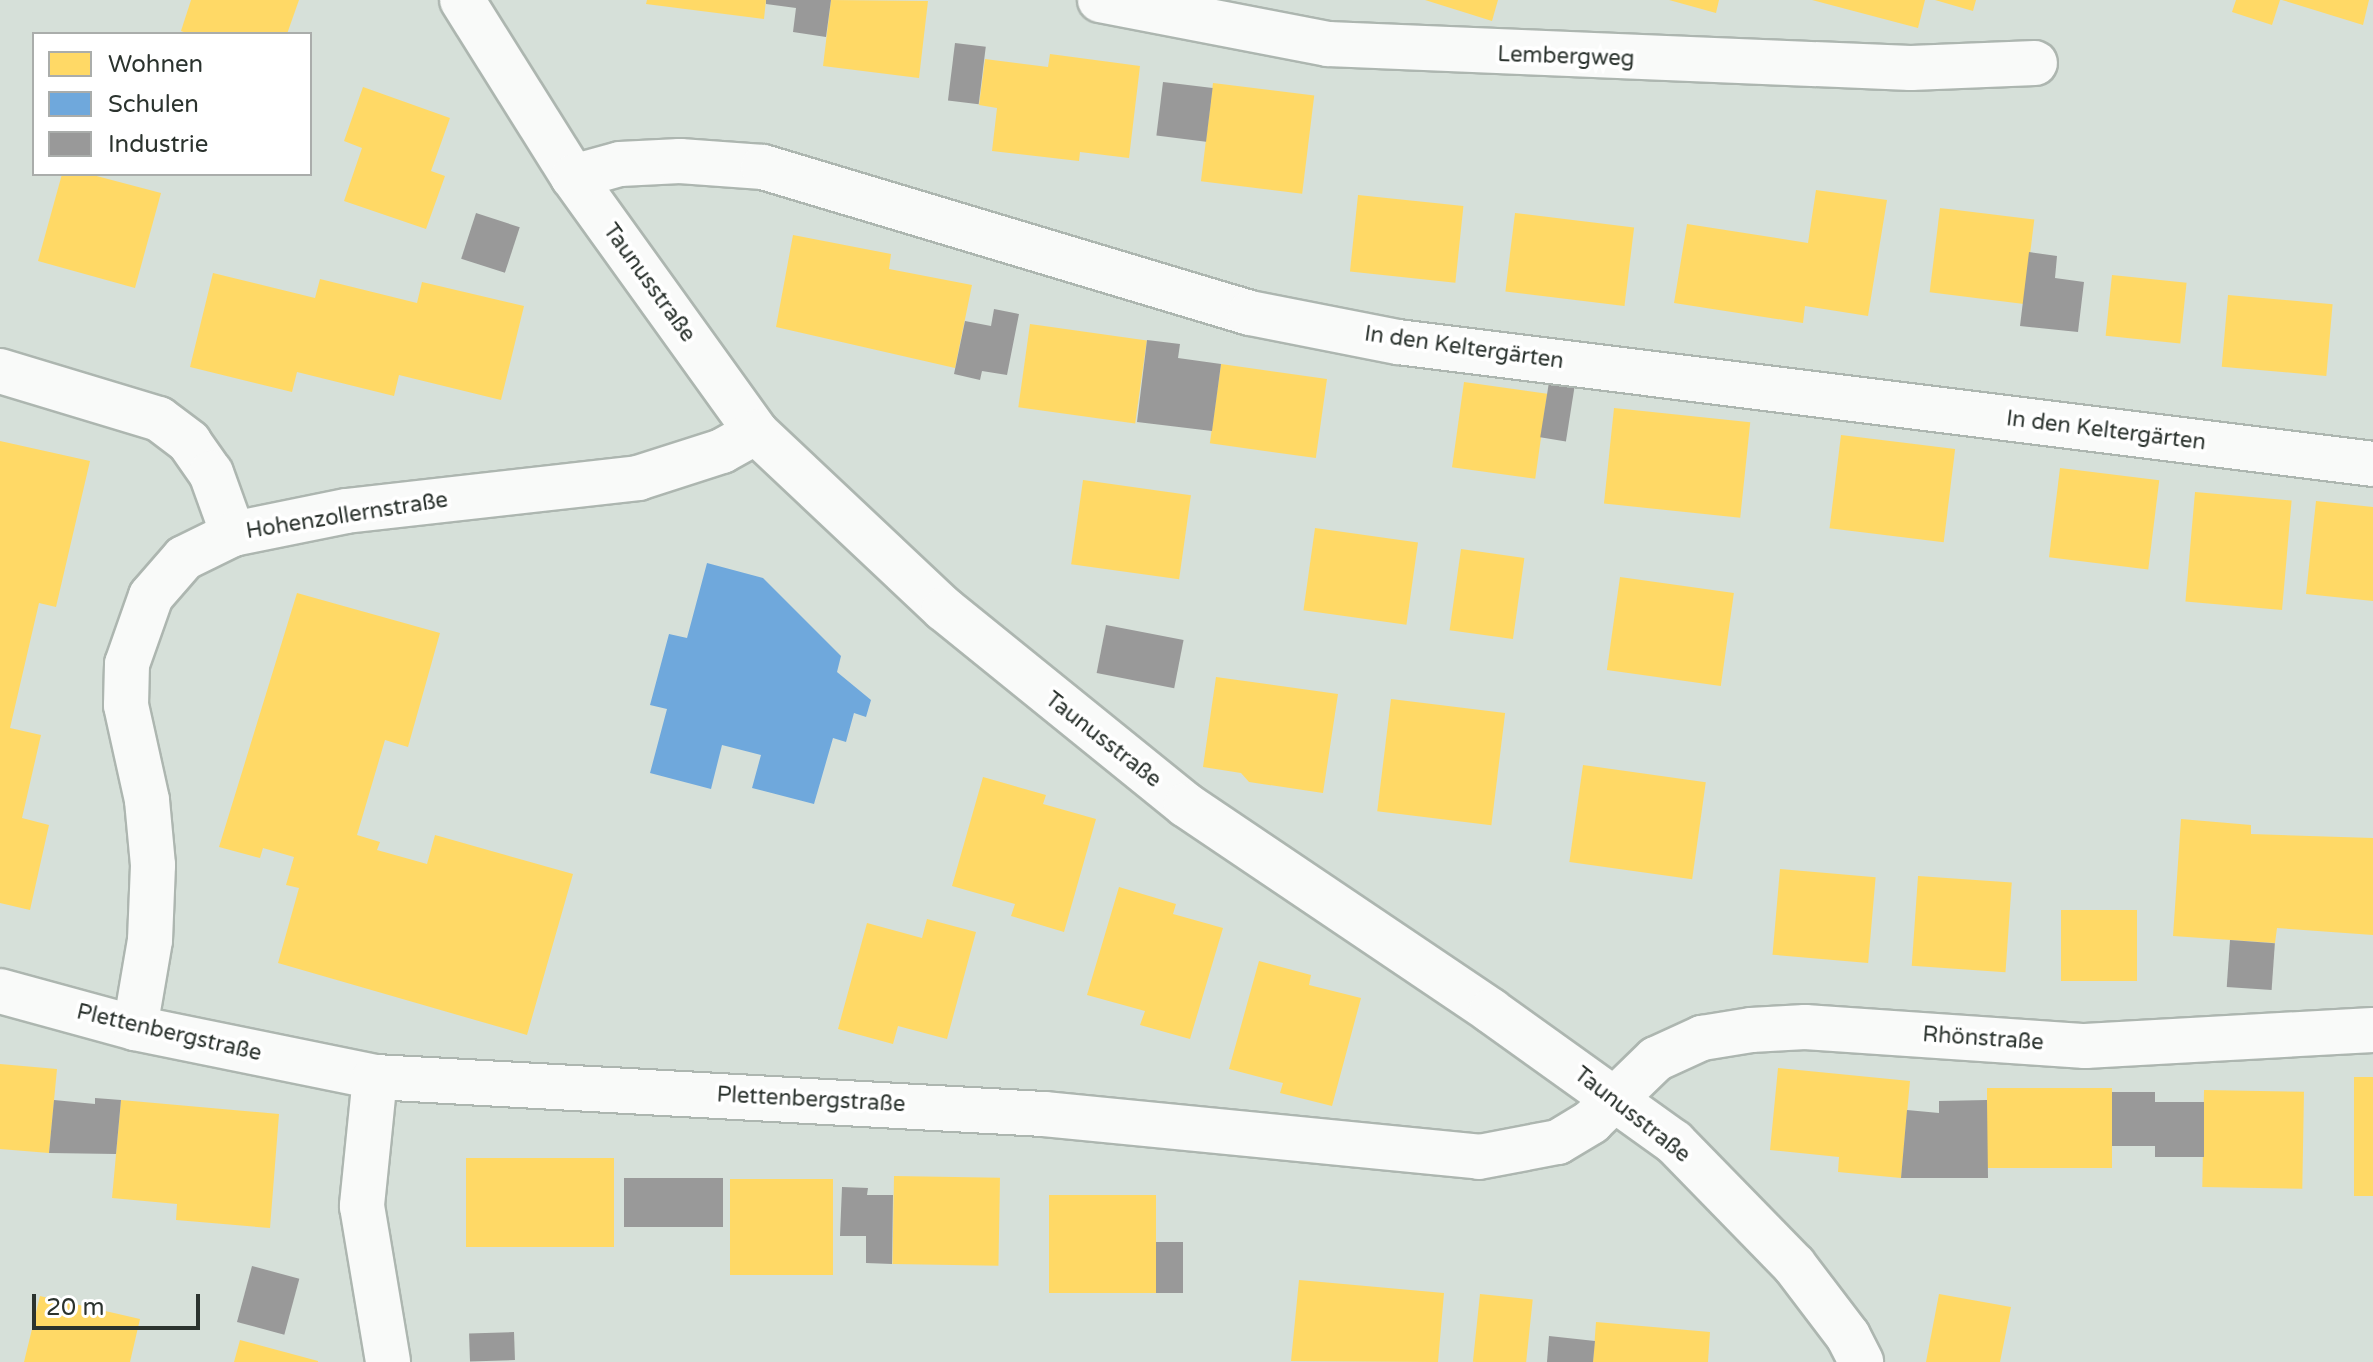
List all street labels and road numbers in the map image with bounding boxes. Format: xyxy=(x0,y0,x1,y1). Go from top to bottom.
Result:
street label: Lembergweg xyxy=(1497,41,1635,73)
street label: Taunusstraße xyxy=(597,219,701,347)
street label: In den Keltergärten xyxy=(1363,321,1565,375)
street label: In den Keltergärten xyxy=(2005,406,2207,456)
street label: Hohenzollernstraße xyxy=(244,487,450,545)
street label: Taunusstraße xyxy=(1040,686,1166,794)
street label: Plettenbergstraße xyxy=(74,999,264,1067)
street label: Rhönstraße xyxy=(1922,1022,2044,1056)
street label: Taunusstraße xyxy=(1569,1061,1695,1169)
street label: Plettenbergstraße xyxy=(716,1082,906,1118)

